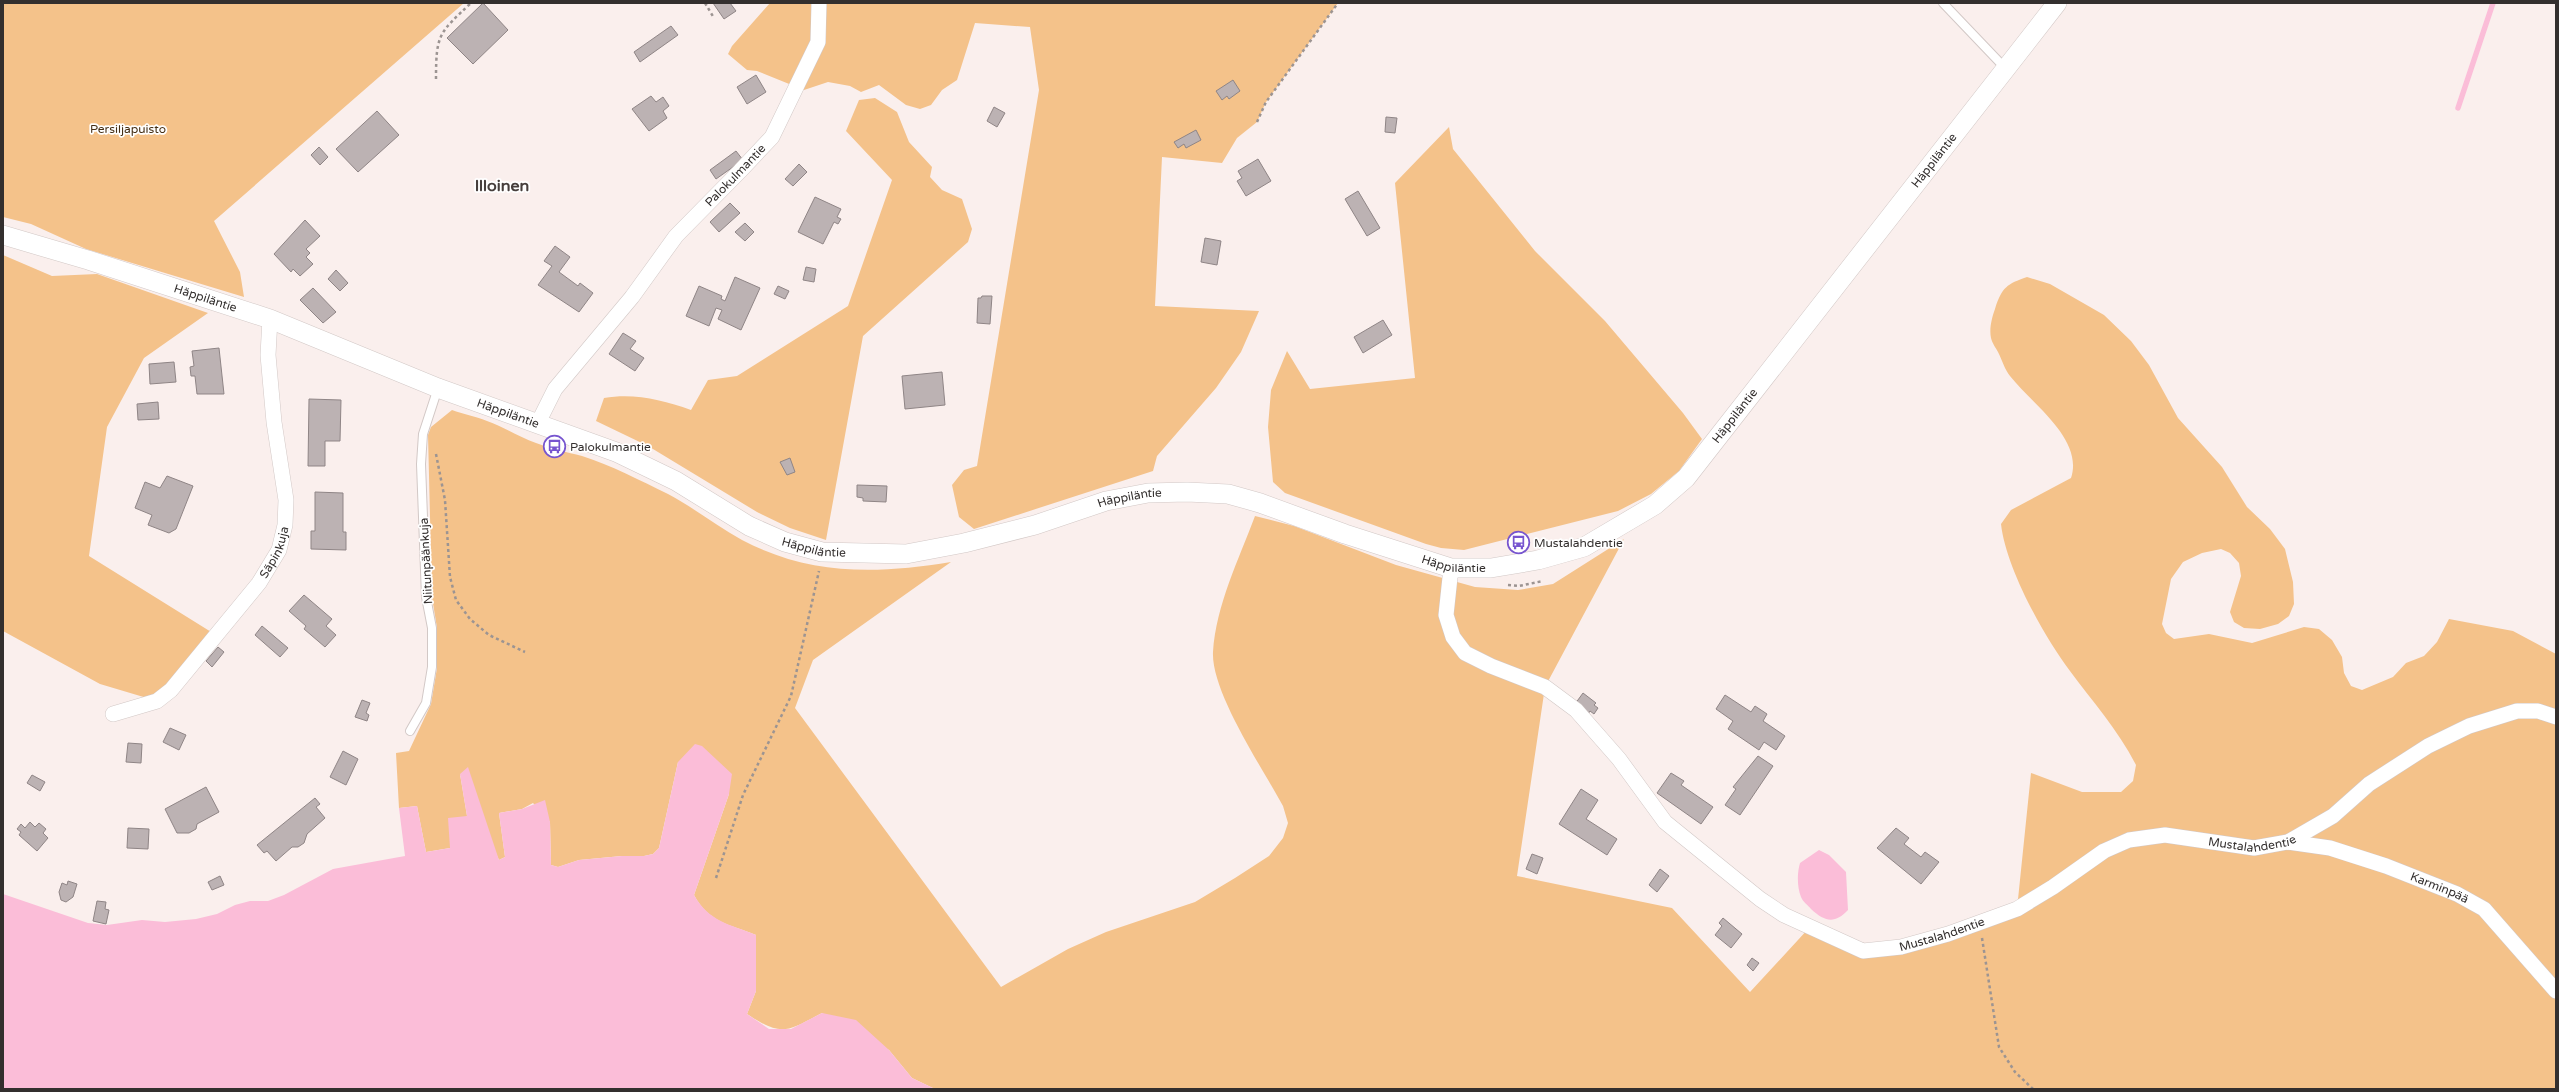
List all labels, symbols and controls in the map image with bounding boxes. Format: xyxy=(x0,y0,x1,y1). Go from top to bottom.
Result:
park label: Persiljapuisto xyxy=(90,122,166,136)
street label: Häppiläntie xyxy=(1908,130,1960,190)
street label: Palokulmantie xyxy=(702,141,769,209)
district label: Illoinen xyxy=(475,176,529,196)
street label: Häppiläntie xyxy=(172,281,239,315)
street label: Häppiläntie xyxy=(1709,386,1760,446)
street label: Häppiläntie xyxy=(475,396,541,431)
bus stop icon: Palokulmantie xyxy=(541,434,567,460)
place label: Palokulmantie xyxy=(570,440,651,454)
street label: Häppiläntie xyxy=(1096,486,1162,510)
street label: Niitunpäänkuja xyxy=(417,517,435,605)
street label: Säpinkuja xyxy=(257,525,291,581)
bus stop icon: Mustalahdentie xyxy=(1506,530,1532,556)
street label: Häppiläntie xyxy=(780,534,846,560)
place label: Mustalahdentie xyxy=(1534,536,1623,550)
street label: Häppiläntie xyxy=(1420,552,1486,575)
street label: Mustalahdentie xyxy=(2207,832,2299,855)
street label: Karminpää xyxy=(2408,869,2471,906)
street label: Mustalahdentie xyxy=(1897,914,1987,954)

